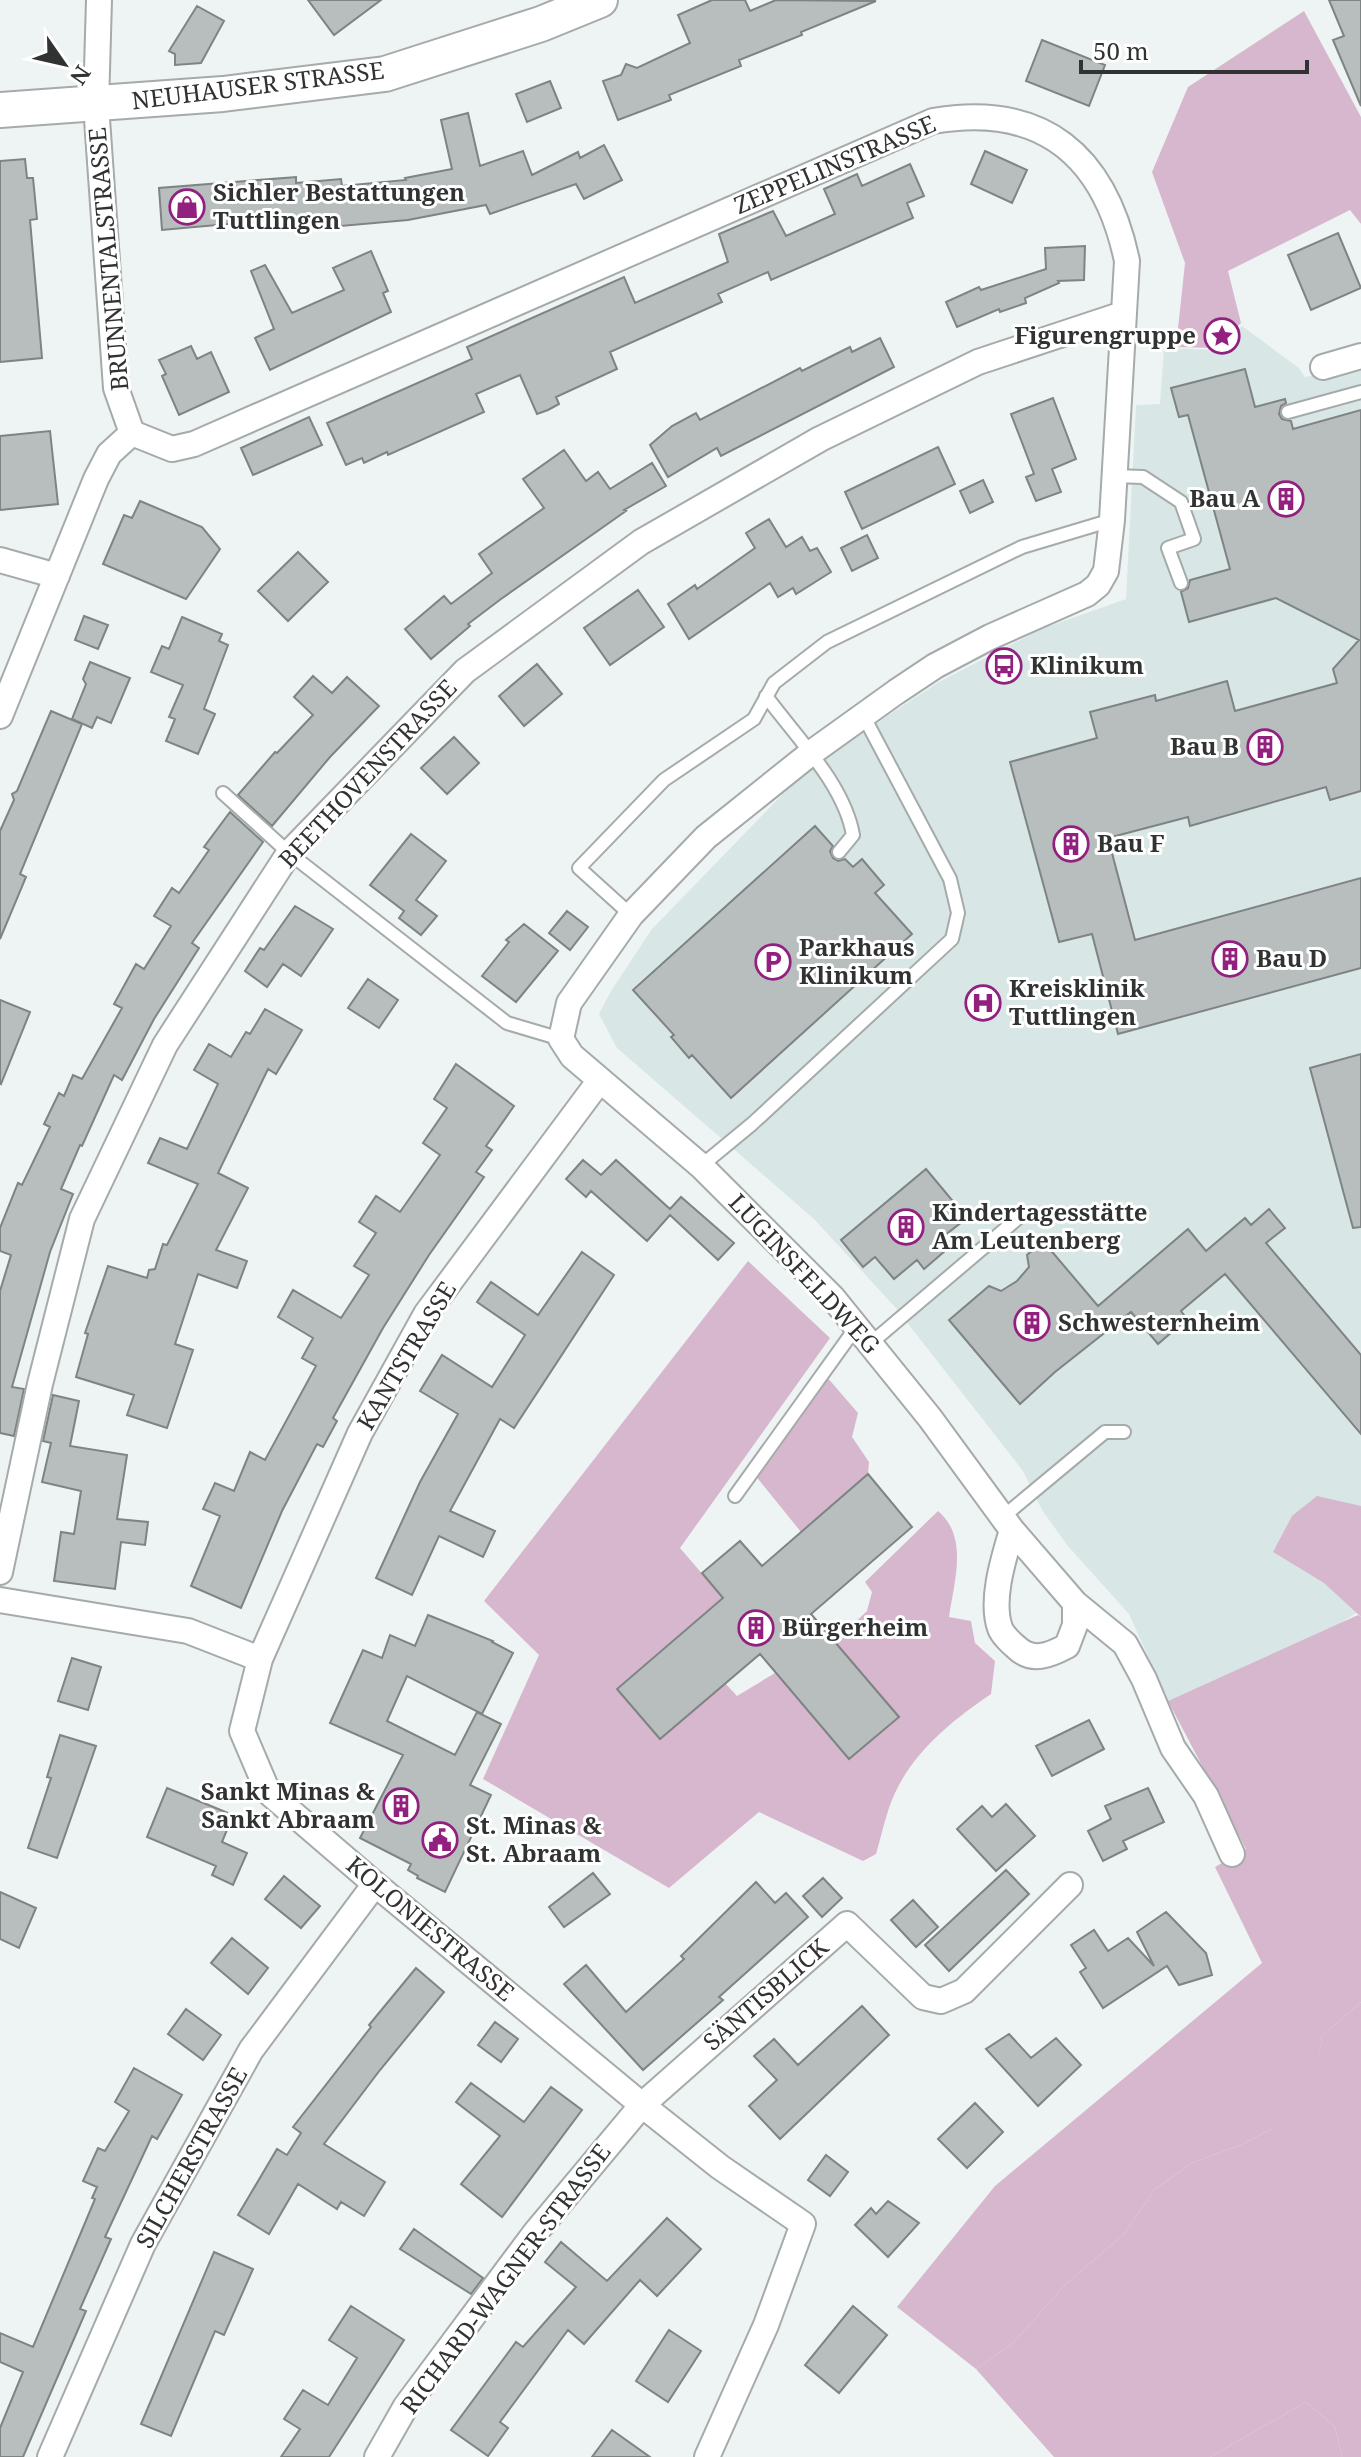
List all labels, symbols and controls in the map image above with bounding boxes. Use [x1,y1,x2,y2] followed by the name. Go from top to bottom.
[24,24,104,104] north arrow
[1081,24,1307,74] scale bar
[1093,34,1149,67] text: 50 m
[130,53,386,116] street label: NEUHAUSER STRASSE
[64,60,99,91] text: N
[728,106,940,221] street label: ZEPPELINSTRASSE
[80,126,135,392] street label: BRUNNENTALSTRASSE
[213,175,465,236] place label: Sichler Bestattungen Tuttlingen
[168,188,206,226] shop icon: Sichler Bestattungen Tuttlingen
[1203,317,1241,355] place icon: Figurengruppe
[1014,318,1196,351] place label: Figurengruppe
[1267,480,1305,518] building icon: Bau A
[1189,481,1261,514] place label: Bau A
[985,647,1023,685] bus stop icon: Klinikum
[1030,648,1144,681] place label: Klinikum
[271,671,463,875] street label: BEETHOVENSTRASSE
[1246,728,1284,766] building icon: Bau B
[1170,729,1239,762] place label: Bau B
[1052,825,1090,863] building icon: Bau F
[1097,826,1165,859] place label: Bau F
[799,930,915,991] place label: Parkhaus Klinikum
[1211,940,1249,978] building icon: Bau D
[1256,941,1327,974] place label: Bau D
[754,943,792,981] parking icon: Parkhaus Klinikum
[1009,971,1146,1032] place label: Kreisklinik Tuttlingen
[964,984,1002,1022] hospital icon: Kreisklinik Tuttlingen
[722,1186,888,1360] street label: LUGINSFELDWEG
[932,1195,1148,1256] place label: Kindertagesstätte Am Leutenberg
[887,1208,925,1246] building icon: Kindertagesstätte Am Leutenberg
[348,1275,463,1436] street label: KANTSTRASSE
[1013,1304,1051,1342] building icon: Schwesternheim
[1058,1305,1261,1338] place label: Schwesternheim
[737,1609,775,1647] building icon: Bürgerheim
[782,1610,929,1643] place label: Bürgerheim
[201,1774,375,1835] place label: Sankt Minas & Sankt Abraam
[382,1787,420,1825] building icon: Sankt Minas & Sankt Abraam
[466,1808,602,1869] place label: St. Minas & St. Abraam
[421,1821,459,1859] public building icon: St. Minas & St. Abraam
[340,1848,522,2008] street label: KOLONIESTRASSE
[696,1930,835,2057] street label: SÄNTISBLICK
[127,2061,254,2254] street label: SILCHERSTRASSE
[392,2136,617,2420] street label: RICHARD-WAGNER-STRASSE

